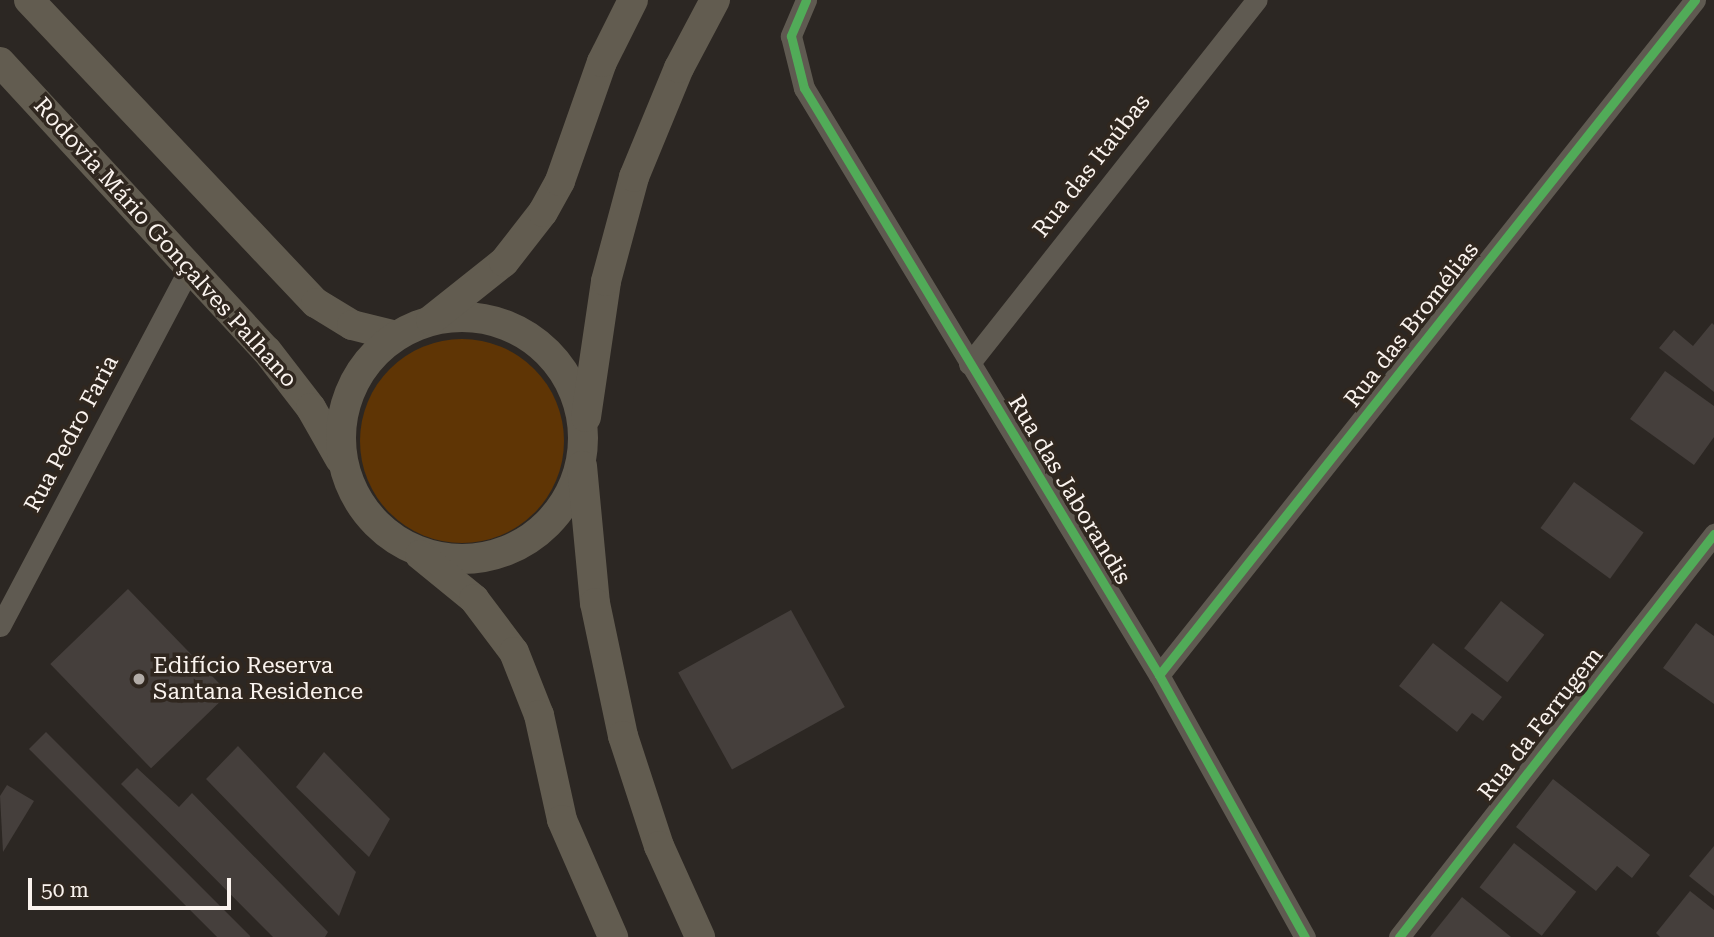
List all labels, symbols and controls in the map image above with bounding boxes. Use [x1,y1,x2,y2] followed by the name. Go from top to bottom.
[1028,89,1156,243] street label: Rua das Itaúbas
[28,93,302,393] street label: Rodovia Mário Gonçalves Palhano
[1339,237,1485,413] street label: Rua das Bromélias
[19,351,125,517] street label: Rua Pedro Faria
[1002,390,1136,590] street label: Rua das Jaborandis
[1473,642,1609,806] street label: Rua da Ferrugem
[153,652,363,706] place label: Edifício Reserva Santana Residence
[131,671,147,687] marker: Edifício Reserva Santana Residence
[32,864,234,908] scale bar
[41,878,89,902] text: 50 m

